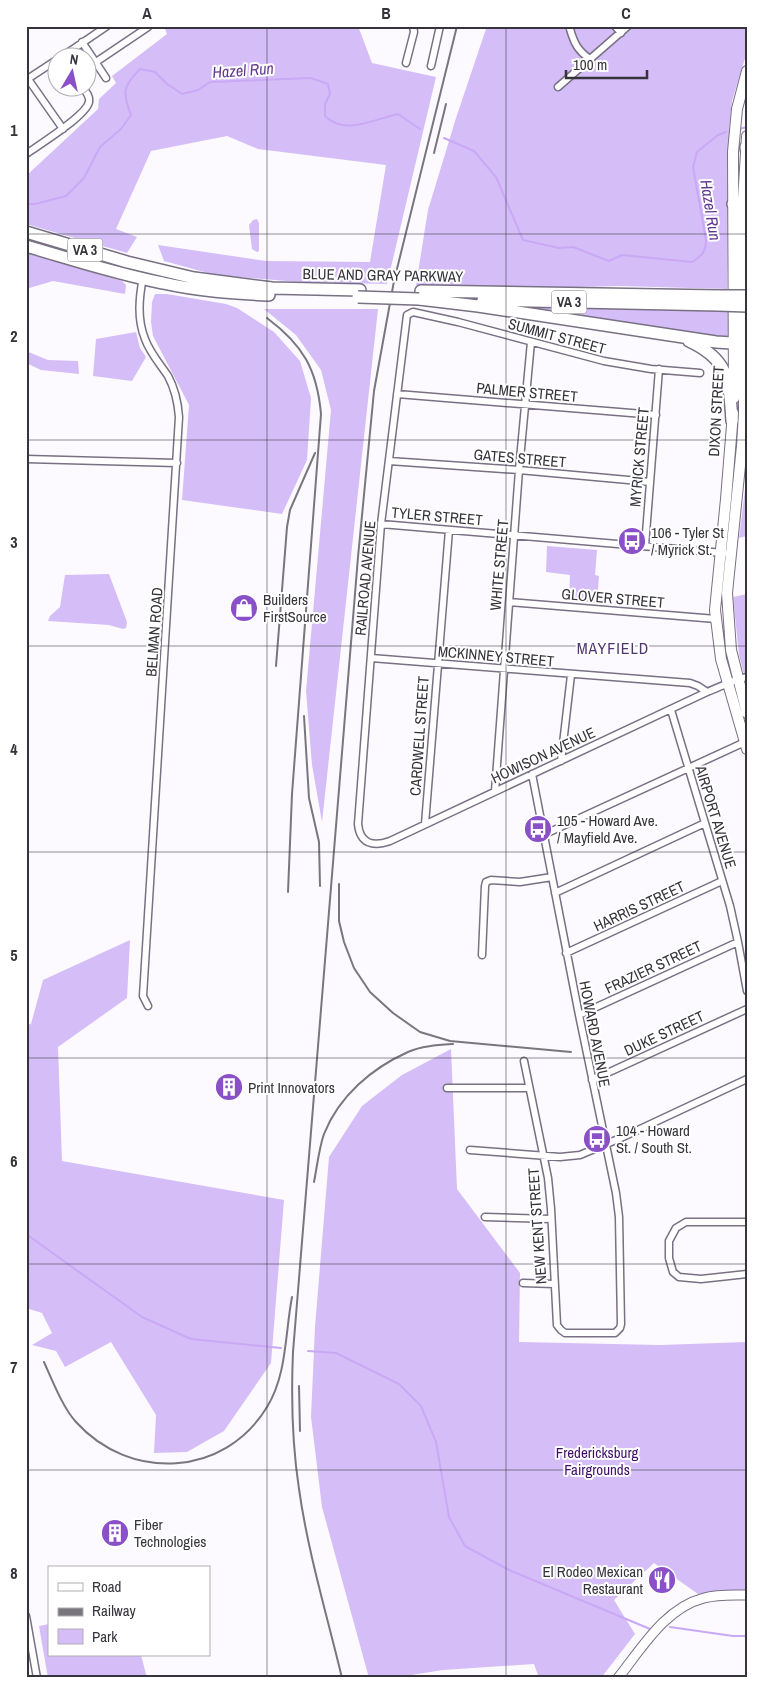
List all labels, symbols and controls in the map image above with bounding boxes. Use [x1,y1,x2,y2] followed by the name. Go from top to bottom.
[142,2,152,24] text: A
[381,2,391,24] text: B
[621,2,631,24] text: C
[48,48,98,98] north arrow
[566,48,647,80] scale bar
[69,50,80,69] text: N
[573,54,607,75] text: 100 m
[212,57,274,83] water label: Hazel Run
[10,119,18,141] text: 1
[695,178,727,242] water label: Hazel Run
[68,238,102,262] road number: VA 3
[302,263,464,287] street label: BLUE AND GRAY PARKWAY
[552,290,586,314] road number: VA 3
[506,313,609,359] street label: SUMMIT STREET
[10,325,18,347] text: 2
[703,365,729,457] street label: DIXON STREET
[475,377,579,407] street label: PALMER STREET
[624,406,654,508] street label: MYRICK STREET
[473,443,568,473] street label: GATES STREET
[390,502,484,530] street label: TYLER STREET
[485,518,513,612] street label: WHITE STREET
[350,520,380,636] street label: RAILROAD AVENUE
[651,522,725,560] place label: 106 - Tyler St / Myrick St.
[617,526,647,556] bus stop icon: 106 - Tyler St / Myrick St.
[10,531,18,553] text: 3
[561,583,666,613] street label: GLOVER STREET
[140,586,168,677] street label: BELMAN ROAD
[263,589,327,627] place label: Builders FirstSource
[229,593,259,623] shop icon: Builders FirstSource
[577,637,649,659] district label: MAYFIELD
[437,640,556,672] street label: MCKINNEY STREET
[404,675,434,797] street label: CARDWELL STREET
[488,722,598,788] street label: HOWISON AVENUE
[10,738,18,760] text: 4
[690,762,742,871] street label: AIRPORT AVENUE
[557,810,658,848] place label: 105 - Howard Ave. / Mayfield Ave.
[523,814,553,844] bus stop icon: 105 - Howard Ave. / Mayfield Ave.
[590,875,688,936] street label: HARRIS STREET
[601,935,705,999] street label: FRAZIER STREET
[10,944,18,966] text: 5
[574,979,616,1089] street label: HOWARD AVENUE
[621,1005,708,1061] street label: DUKE STREET
[214,1072,244,1102] building icon: Print Innovators
[248,1077,335,1098] place label: Print Innovators
[616,1120,692,1158] place label: 104 - Howard St. / South St.
[582,1124,612,1154] bus stop icon: 104 - Howard St. / South St.
[10,1150,18,1172] text: 6
[522,1167,552,1285] street label: NEW KENT STREET
[10,1356,18,1378] text: 7
[556,1442,639,1480] park label: Fredericksburg Fairgrounds
[134,1514,206,1552] place label: Fiber Technologies
[100,1518,130,1548] building icon: Fiber Technologies
[542,1561,644,1599] place label: El Rodeo Mexican Restaurant
[10,1562,18,1584] text: 8
[647,1565,677,1595] restaurant icon: El Rodeo Mexican Restaurant
[48,1566,210,1656] legend
[92,1576,121,1597] text: Road
[92,1600,137,1621] text: Railway
[92,1626,118,1647] text: Park

